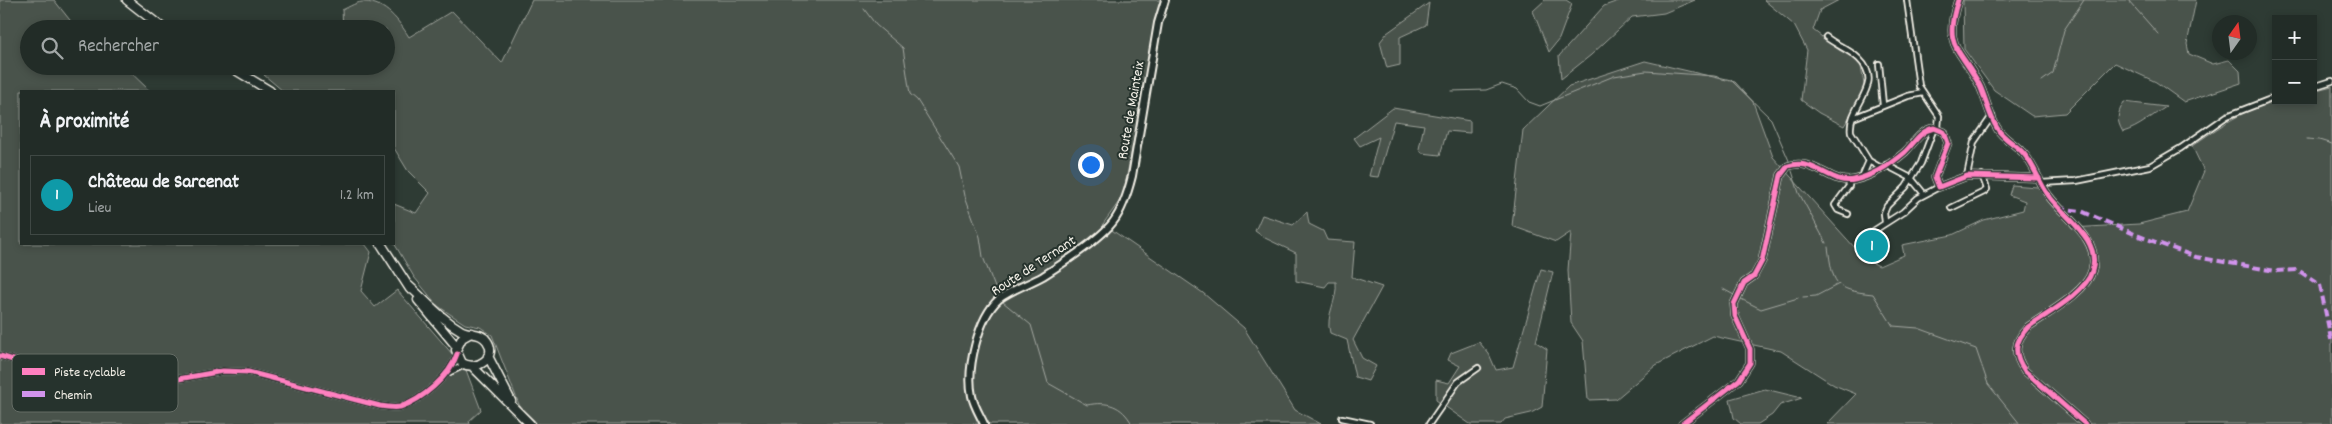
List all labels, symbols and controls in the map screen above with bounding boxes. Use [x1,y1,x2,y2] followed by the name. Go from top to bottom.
[2212,15,2257,60] north arrow
[2272,15,2317,105] map controls
[2272,15,2317,60] button: +
[20,20,395,75] search box
[38,34,66,62] icon: search
[78,34,159,61] text: Rechercher
[1113,59,1151,161] street label: Route de Mainteix
[2272,60,2317,105] button: −
[40,108,129,138] text: À proximité
[1078,152,1104,178] your location
[88,170,239,197] text: Château de Sarcenat
[55,184,59,207] text: 1
[340,184,374,207] text: 1.2 km
[88,197,111,220] text: Lieu
[1856,227,1888,265] pin: 1
[987,231,1081,303] street label: Route de Ternant
[12,354,178,412] legend
[54,363,126,383] text: Piste cyclable
[54,386,92,406] text: Chemin

